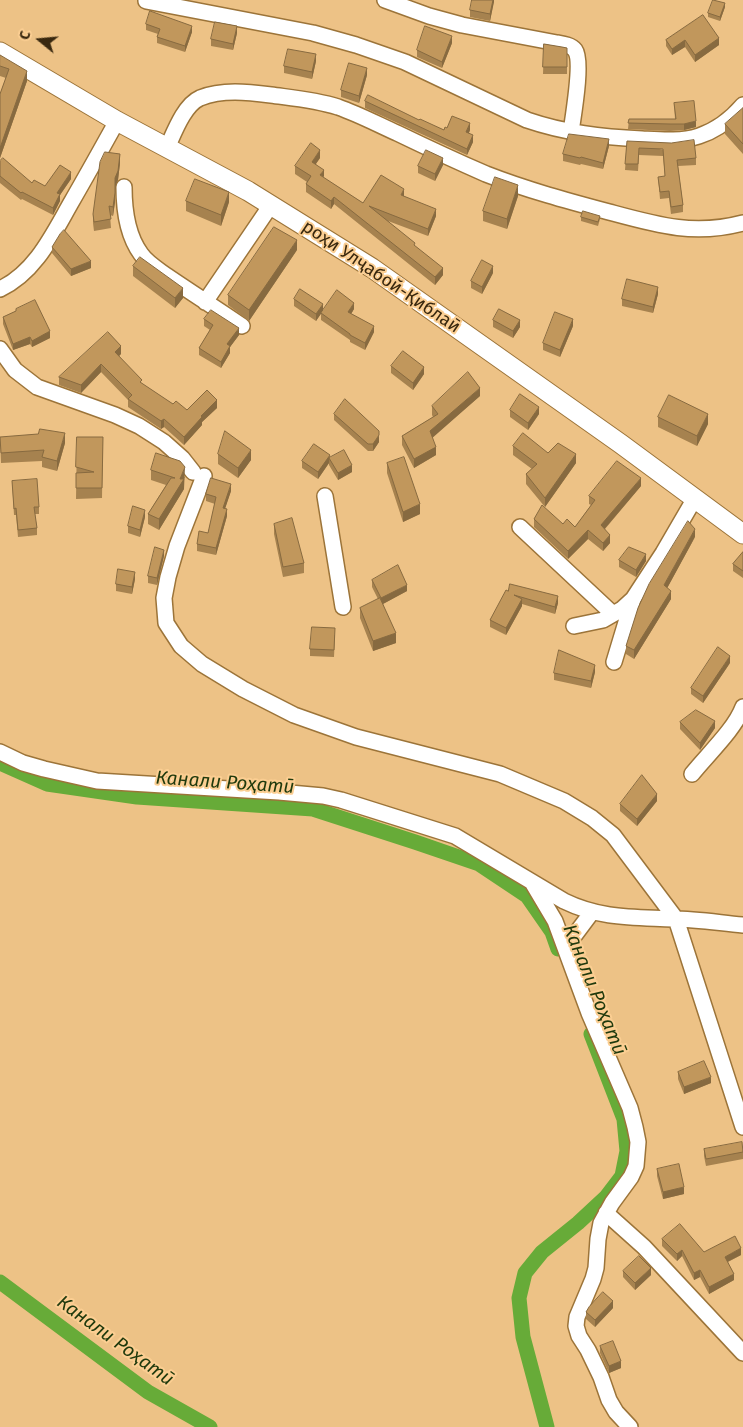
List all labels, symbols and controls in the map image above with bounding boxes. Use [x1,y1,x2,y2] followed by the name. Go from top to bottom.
[15,15,65,65] north arrow
[16,29,34,42] text: С
[298,216,464,338] street label: роҳи Улҷабой-Қиблаӣ
[155,767,295,799] water label: Канали Роҳатӣ
[557,921,631,1059] water label: Канали Роҳатӣ
[52,1291,178,1391] water label: Канали Роҳатӣ

